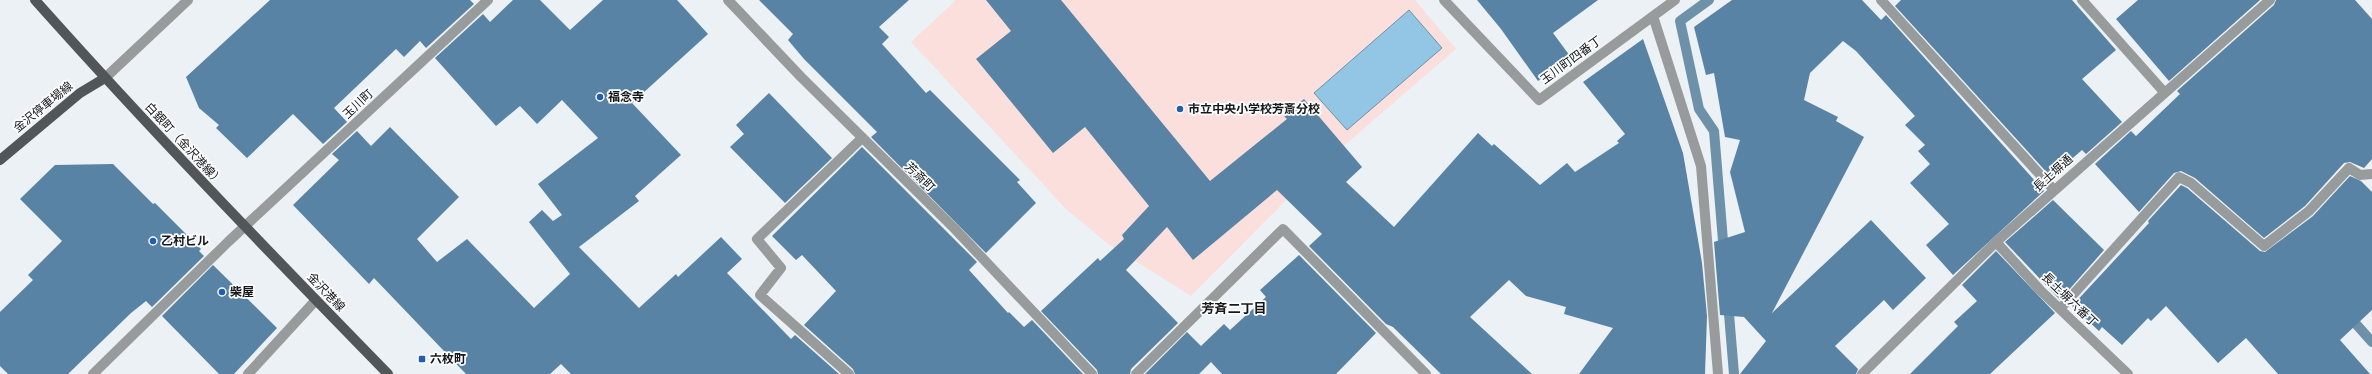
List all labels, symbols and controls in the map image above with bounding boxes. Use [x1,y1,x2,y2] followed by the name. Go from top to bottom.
[1536,31,1604,87] street label: 玉川町四番丁
[9,77,75,135] street label: 金沢停車場線
[338,84,376,121] street label: 玉川町
[608,87,644,104] place label: 福念寺
[595,92,605,102] marker: 福念寺
[142,98,228,188] street label: 白銀町（金沢港線）
[1188,99,1320,116] place label: 市立中央小学校芳斎分校
[1175,104,1185,114] marker: 市立中央小学校芳斎分校
[2028,150,2076,194] street label: 長土塀通
[902,157,940,195] street label: 芳斎町
[161,231,209,248] place label: 乙村ビル
[148,236,158,246] marker: 乙村ビル
[304,268,350,314] street label: 金沢港線
[2039,268,2103,330] street label: 長土塀六番丁
[230,282,254,299] place label: 柴屋
[217,287,227,297] marker: 柴屋
[1201,298,1267,317] district label: 芳斉二丁目
[430,349,466,366] place label: 六枚町
[417,354,427,364] marker: 六枚町

